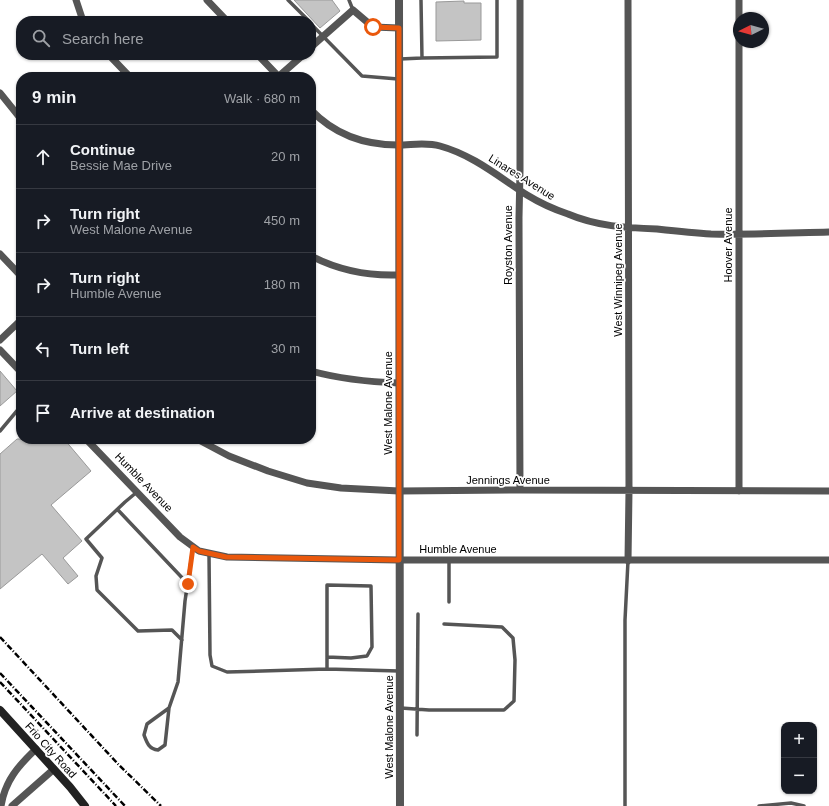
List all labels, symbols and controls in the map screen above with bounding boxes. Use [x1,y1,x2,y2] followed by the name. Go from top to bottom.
[733,12,769,48] north arrow
[16,16,316,60] search box
[364,18,382,36] route start
[30,27,52,49] icon: search
[62,30,144,47] text: Search here
[32,88,76,107] text: 9 min
[224,91,300,106] text: Walk · 680 m
[70,141,135,158] text: Continue
[32,146,54,168] icon: ahead
[271,149,300,164] text: 20 m
[487,152,557,202] street label: Linares Avenue
[70,158,172,173] text: Bessie Mae Drive
[70,205,140,222] text: Turn right
[502,205,514,285] street label: Royston Avenue
[722,207,734,283] street label: Hoover Avenue
[32,210,54,232] icon: right
[264,213,300,228] text: 450 m
[70,222,192,237] text: West Malone Avenue
[612,223,624,337] street label: West Winnipeg Avenue
[70,269,140,286] text: Turn right
[32,274,54,296] icon: right
[264,277,300,292] text: 180 m
[70,286,162,301] text: Humble Avenue
[32,338,54,360] icon: left
[70,340,129,357] text: Turn left
[271,341,300,356] text: 30 m
[382,351,394,455] street label: West Malone Avenue
[32,402,54,424] icon: arrive
[70,404,215,421] text: Arrive at destination
[113,450,175,514] street label: Humble Avenue
[466,474,550,486] street label: Jennings Avenue
[419,543,497,555] street label: Humble Avenue
[179,575,197,593] route end
[383,675,395,779] street label: West Malone Avenue
[23,720,79,780] street label: Frio City Road
[781,722,817,794] map controls
[781,722,817,758] button: +
[781,758,817,794] button: −

